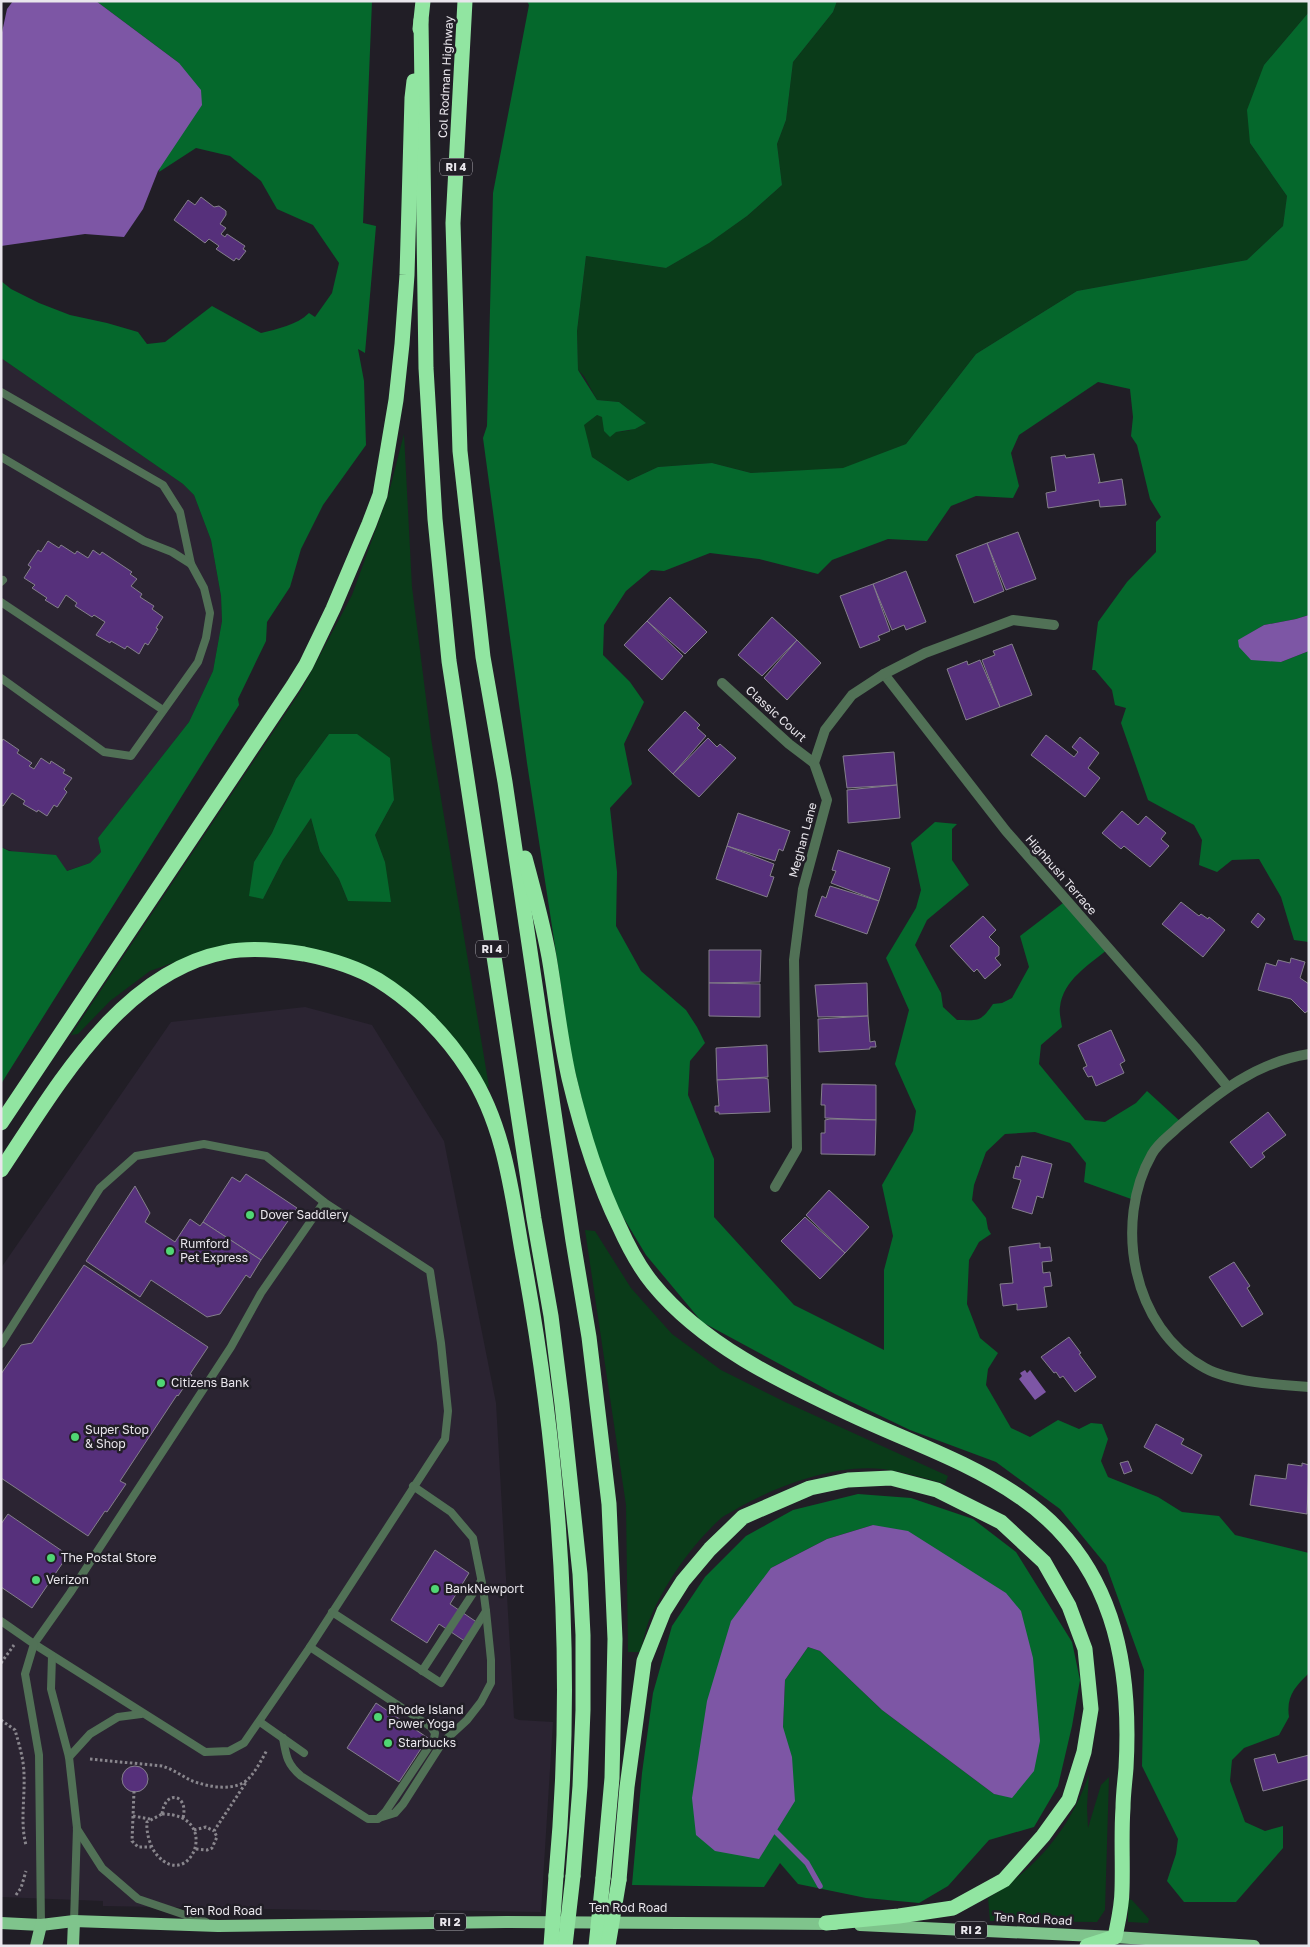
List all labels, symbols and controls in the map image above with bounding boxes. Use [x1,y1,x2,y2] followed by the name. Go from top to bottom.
[435,15,456,138] street label: Col Rodman Highway
[440,158,472,176] road number: RI 4
[743,682,810,745] street label: Classic Court
[785,801,820,879] street label: Meghan Lane
[1022,832,1100,918] street label: Highbush Terrace
[476,941,508,958] road number: RI 4
[260,1207,348,1222] place label: Dover Saddlery
[244,1209,256,1221] marker: Dover Saddlery
[180,1236,248,1265] place label: Rumford Pet Express
[164,1245,176,1257] marker: Rumford Pet Express
[171,1375,249,1390] place label: Citizens Bank
[155,1377,167,1389] marker: Citizens Bank
[85,1422,149,1451] place label: Super Stop & Shop
[69,1431,81,1443] marker: Super Stop & Shop
[61,1550,157,1565] place label: The Postal Store
[45,1552,57,1564] marker: The Postal Store
[46,1572,89,1587] place label: Verizon
[30,1574,42,1586] marker: Verizon
[445,1581,524,1596] place label: BankNewport
[429,1583,441,1595] marker: BankNewport
[388,1702,464,1731] place label: Rhode Island Power Yoga
[372,1711,384,1723] marker: Rhode Island Power Yoga
[398,1735,456,1750] place label: Starbucks
[382,1737,394,1749] marker: Starbucks
[589,1900,667,1915] street label: Ten Rod Road
[184,1903,262,1918] street label: Ten Rod Road
[993,1909,1073,1928] street label: Ten Rod Road
[434,1914,466,1930] road number: RI 2
[955,1922,987,1938] road number: RI 2

